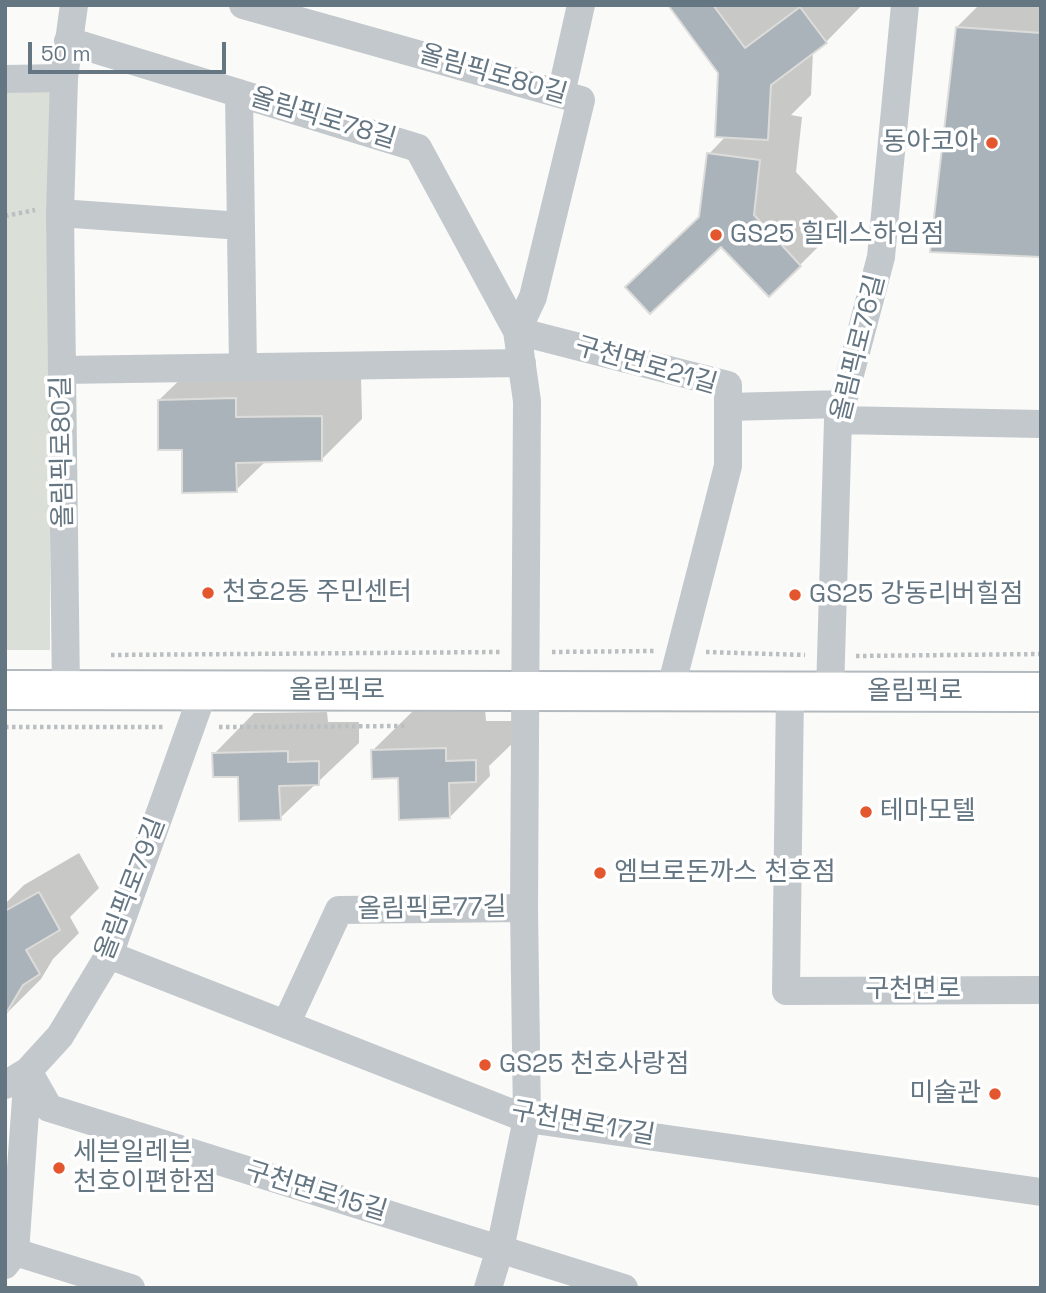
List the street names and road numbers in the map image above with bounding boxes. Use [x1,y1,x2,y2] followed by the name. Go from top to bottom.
[415,39,571,111] street label: 올림픽로80길
[247,82,399,156] street label: 올림픽로78길
[826,271,892,425] street label: 올림픽로76길
[571,331,721,401] street label: 구천면로21길
[46,376,80,528] street label: 올림픽로80길
[289,675,385,707] street label: 올림픽로
[867,676,963,708] street label: 올림픽로
[90,813,172,965] street label: 올림픽로79길
[357,892,507,926] street label: 올림픽로77길
[865,974,961,1006] street label: 구천면로
[509,1096,657,1152] street label: 구천면로17길
[242,1156,390,1228] street label: 구천면로15길

